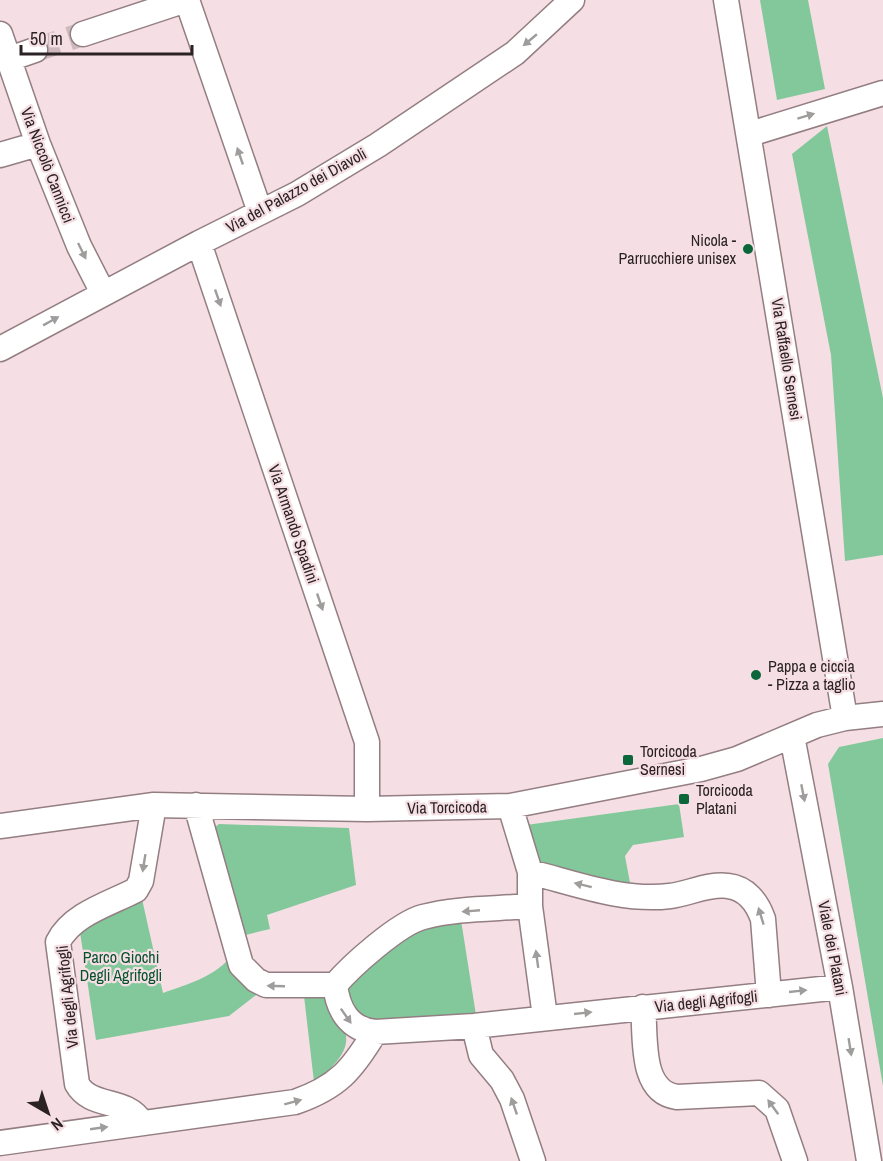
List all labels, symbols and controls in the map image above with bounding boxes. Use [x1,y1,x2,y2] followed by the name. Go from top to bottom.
[21,18,192,56] scale bar
[30,26,63,51] text: 50 m
[523,33,538,46] one-way arrow
[16,104,80,226] street label: Via Niccolò Cannicci
[797,111,815,120] one-way arrow
[222,142,370,238] street label: Via del Palazzo dei Diavoli
[235,147,245,165] one-way arrow
[619,229,737,269] place label: Nicola - Parrucchiere unisex
[76,242,86,260] one-way arrow
[741,242,755,256] marker: Nicola - Parrucchiere unisex
[213,289,223,307] one-way arrow
[766,296,808,422] street label: Via Raffaello Sernesi
[43,316,60,326] one-way arrow
[263,462,325,586] street label: Via Armando Spadini
[315,593,325,611] one-way arrow
[768,655,856,695] place label: Pappa e ciccia - Pizza a taglio
[749,668,763,682] marker: Pappa e ciccia - Pizza a taglio
[640,740,698,780] place label: Torcicoda Sernesi
[621,753,635,767] marker: Torcicoda Sernesi
[696,779,754,819] place label: Torcicoda Platani
[799,784,808,803] one-way arrow
[677,792,691,806] marker: Torcicoda Platani
[407,795,488,819] street label: Via Torcicoda
[139,853,148,872] one-way arrow
[574,880,592,890] one-way arrow
[813,899,853,997] street label: Viale dei Platani
[462,907,481,916] one-way arrow
[756,907,765,925] one-way arrow
[51,944,83,1050] street label: Via degli Agrifogli
[80,946,162,986] park label: Parco Giochi Degli Agrifogli
[532,949,542,968] one-way arrow
[267,981,286,990] one-way arrow
[653,985,759,1017] street label: Via degli Agrifogli
[788,987,807,996] one-way arrow
[340,1007,352,1023] one-way arrow
[573,1008,592,1018] one-way arrow
[846,1037,855,1056] one-way arrow
[18,1083,78,1143] north arrow
[508,1096,518,1114] one-way arrow
[284,1097,302,1106] one-way arrow
[767,1099,780,1115] one-way arrow
[47,1113,68,1136] text: N
[90,1124,109,1133] one-way arrow

